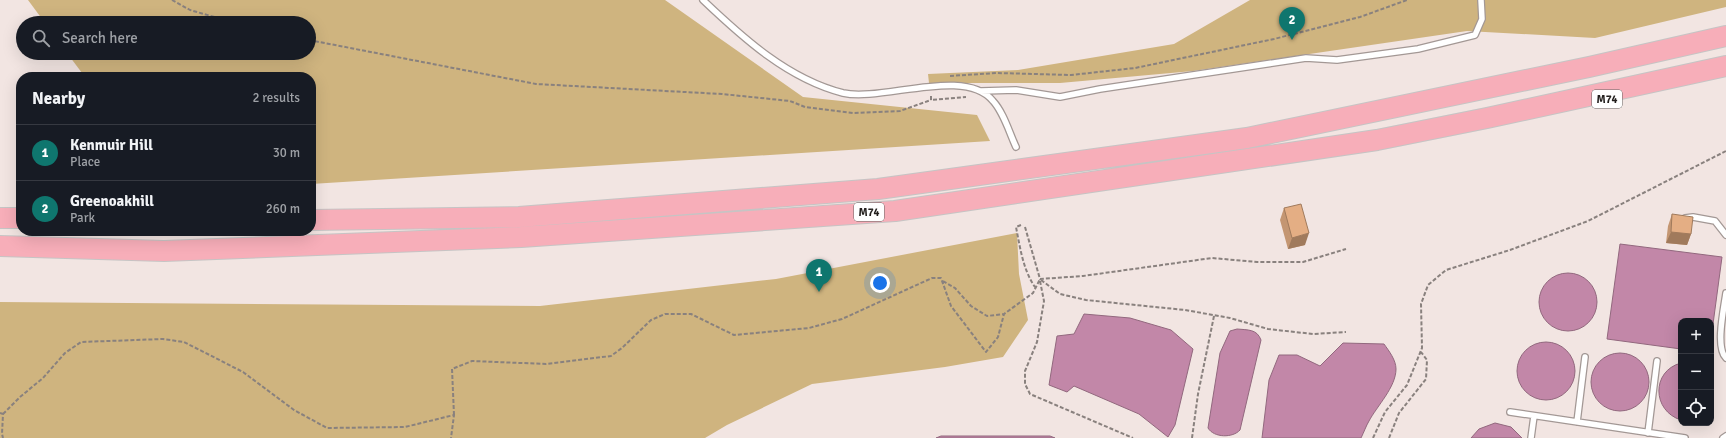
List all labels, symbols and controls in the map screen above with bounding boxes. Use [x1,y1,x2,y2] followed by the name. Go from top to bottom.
[1279,7,1305,40] pin: 2
[16,16,316,60] search box
[30,27,52,49] icon: search
[62,29,138,47] text: Search here
[32,88,85,109] text: Nearby
[252,90,300,106] text: 2 results
[1592,90,1622,108] road number: M74
[70,136,153,154] text: Kenmuir Hill
[41,145,49,161] text: 1
[273,145,300,161] text: 30 m
[70,154,100,170] text: Place
[70,192,154,210] text: Greenoakhill
[41,201,49,217] text: 2
[266,201,300,217] text: 260 m
[854,203,884,221] road number: M74
[70,210,95,226] text: Park
[806,259,832,292] pin: 1
[870,273,890,293] your location
[1678,318,1714,426] map controls
[1678,318,1714,354] button: +
[1678,354,1714,390] button: −
[1678,390,1714,426] button: locate

